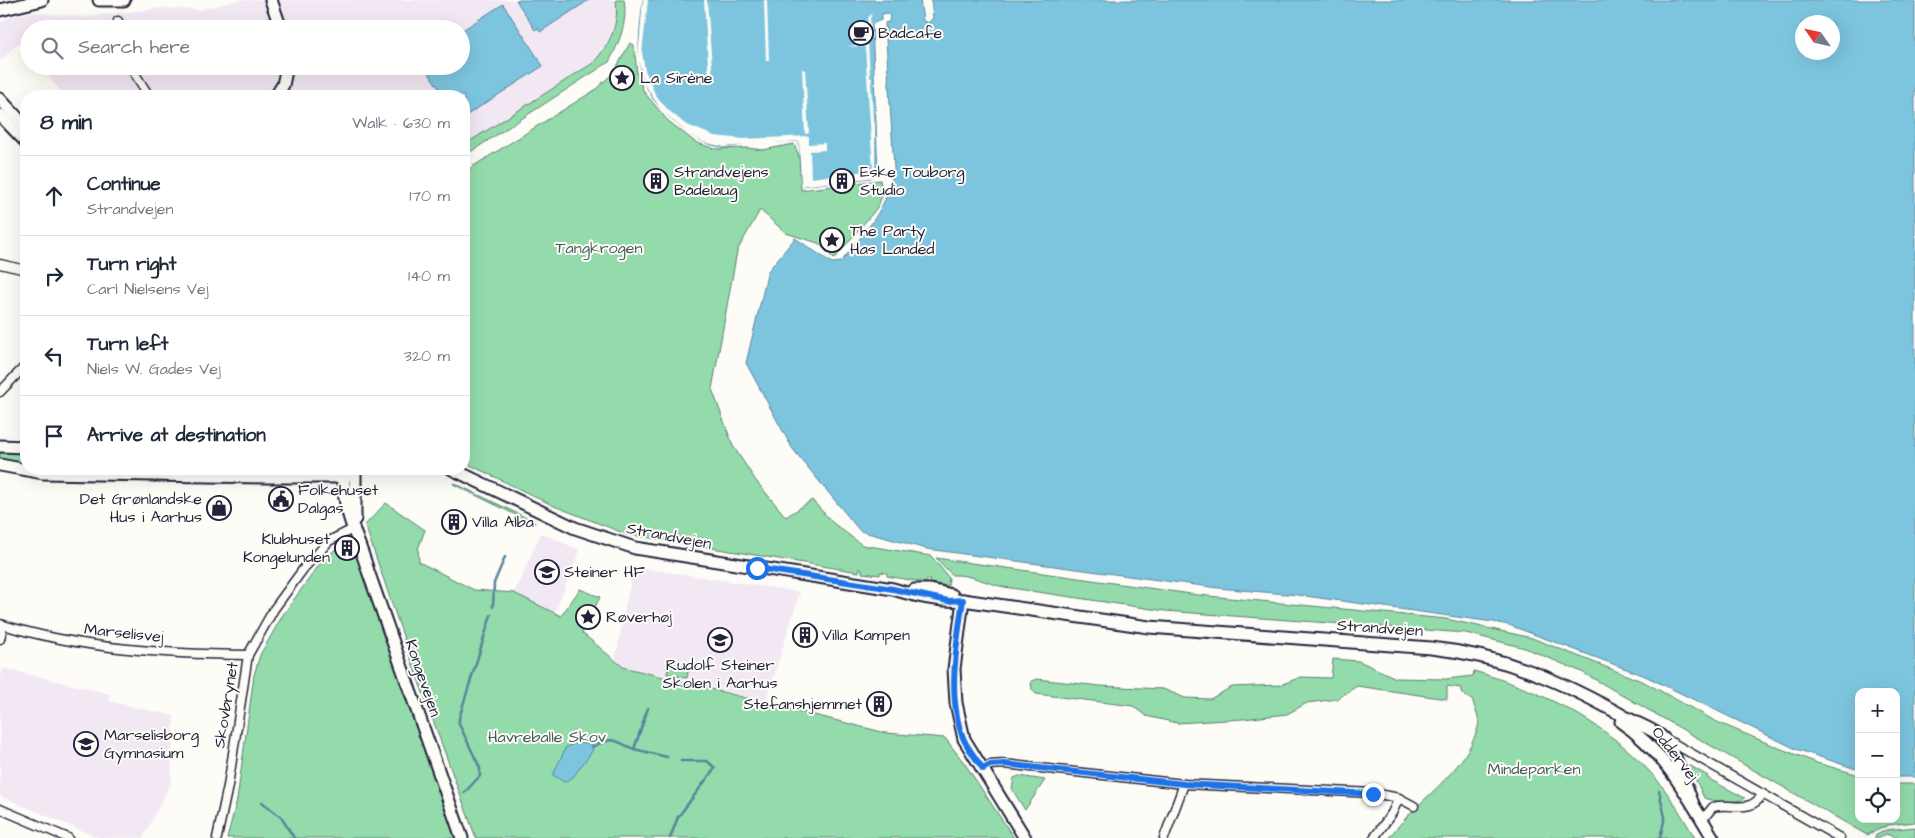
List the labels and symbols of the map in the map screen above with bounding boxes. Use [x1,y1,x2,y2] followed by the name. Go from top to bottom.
[1795,15,1840,60] north arrow
[848,20,874,46] cafe icon: Bådcafe
[878,22,942,44] place label: Bådcafe
[609,65,635,91] place icon: La Sirène
[640,67,713,89] place label: La Sirène
[674,161,768,202] place label: Strandvejens Bådelaug
[860,161,965,201] place label: Eske Touborg Studio
[643,168,669,194] building icon: Strandvejens Bådelaug
[829,168,855,194] building icon: Eske Touborg Studio
[850,220,935,260] place label: The Party Has Landed
[819,227,845,253] place icon: The Party Has Landed
[556,237,642,260] park label: Tangkrogen
[298,479,379,520] place label: Folkehuset Dalgas
[268,486,294,512] public building icon: Folkehuset Dalgas
[80,488,202,528] place label: Det Grønlandske Hus i Aarhus
[206,495,232,521] shop icon: Det Grønlandske Hus i Aarhus
[441,509,467,535] building icon: Villa Alba
[472,511,534,533] place label: Villa Alba
[625,517,713,555] street label: Strandvejen
[243,528,331,569] place label: Klubhuset Kongelunden
[334,535,360,561] building icon: Klubhuset Kongelunden
[746,557,769,580] route start
[534,559,560,585] school or university icon: Steiner HF
[564,561,644,583] place label: Steiner HF
[575,604,601,630] place icon: Røverhøj
[606,606,672,628] place label: Røverhøj
[1336,614,1424,642] street label: Strandvejen
[83,618,165,648] street label: Marselisvej
[792,622,818,648] building icon: Villa Kampen
[822,624,910,646] place label: Villa Kampen
[707,627,733,653] school or university icon: Rudolf Steiner Skolen i Aarhus
[399,637,446,720] street label: Kongevejen
[663,654,777,694] place label: Rudolf Steiner Skolen i Aarhus
[208,660,245,750] street label: Skovbrynet
[866,691,892,717] building icon: Stefanshjemmet
[743,693,863,715] place label: Stefanshjemmet
[1647,722,1704,786] street label: Oddervej
[104,724,199,765] place label: Marselisborg Gymnasium
[488,726,607,748] park label: Havreballe Skov
[73,731,99,757] school or university icon: Marselisborg Gymnasium
[1488,758,1580,780] park label: Mindeparken
[1362,783,1385,806] route end

